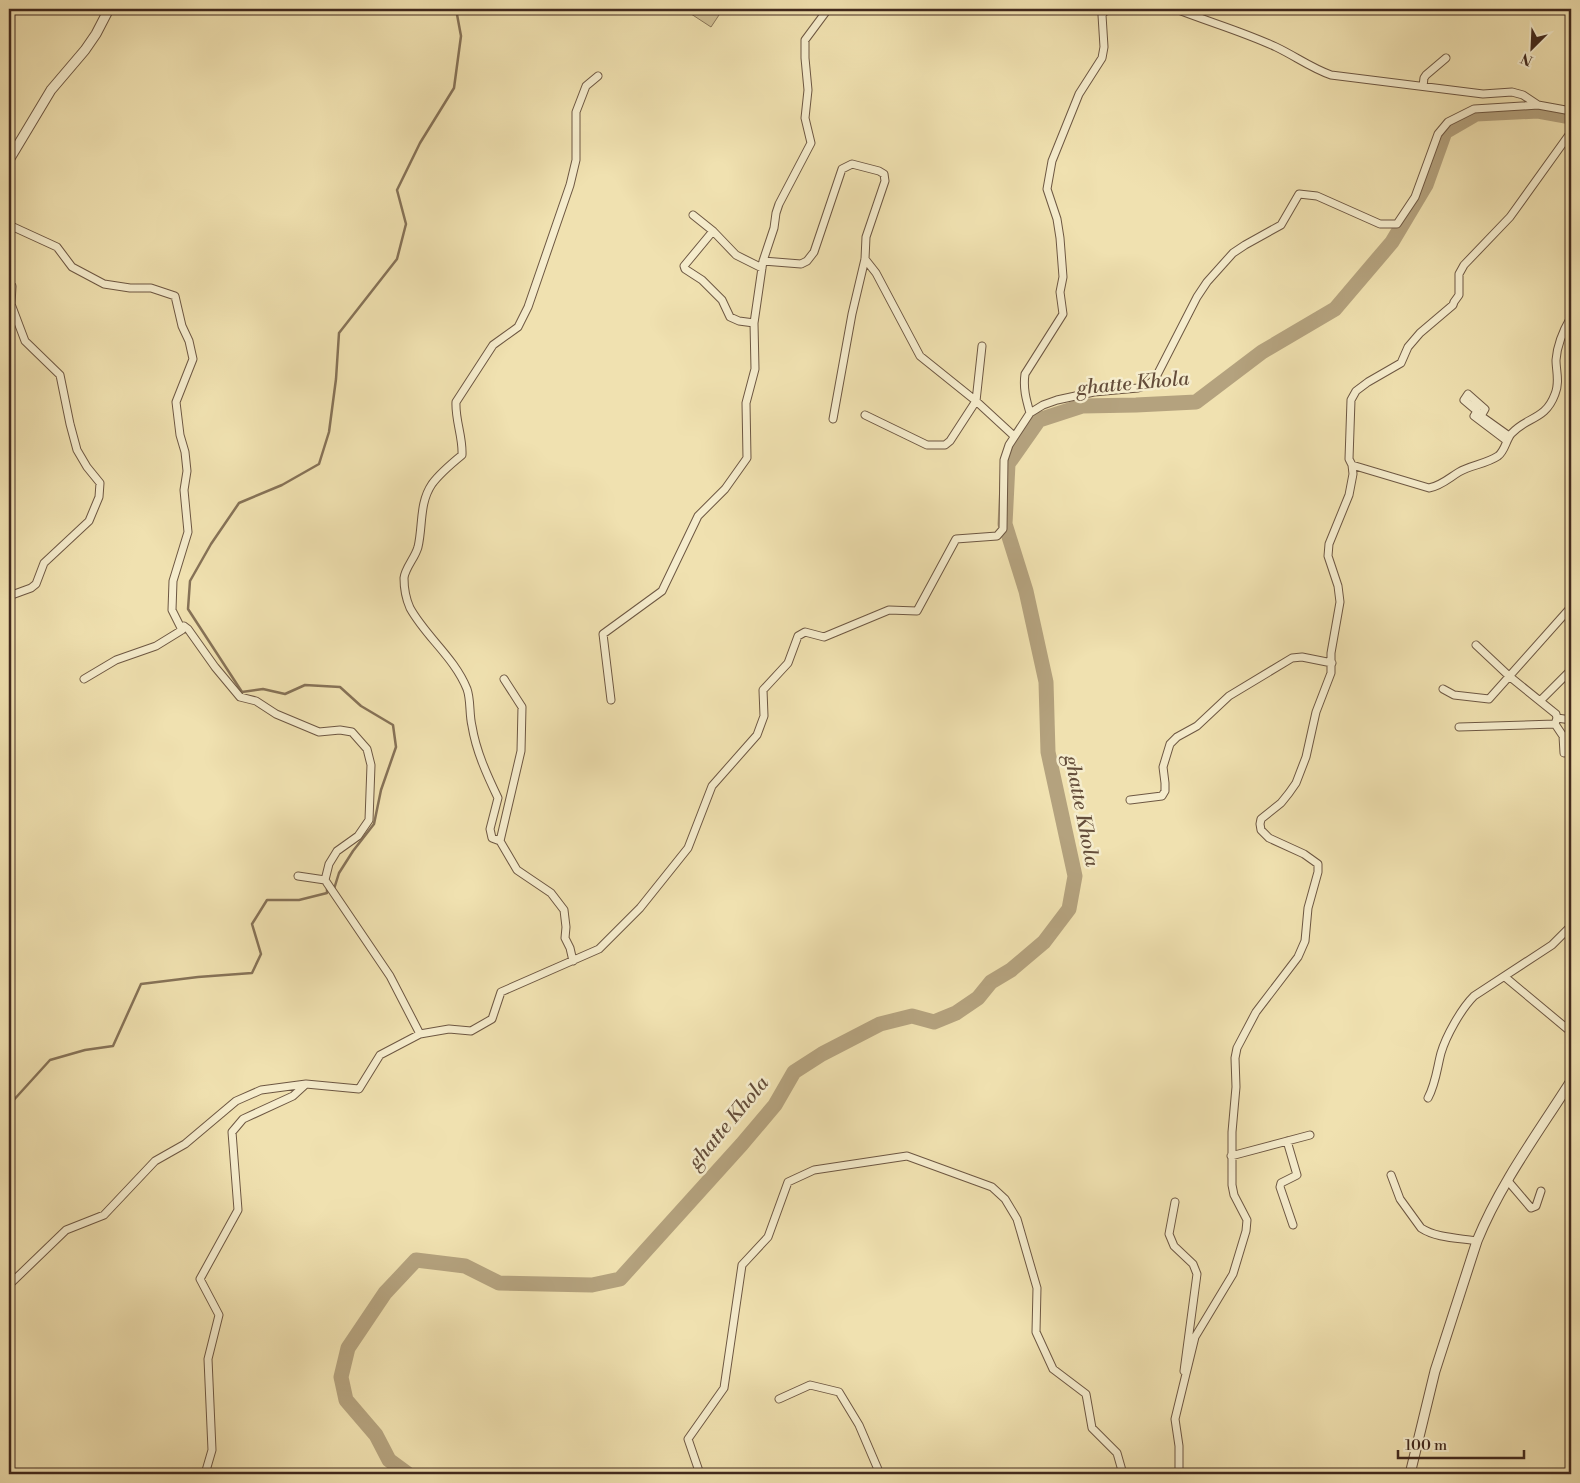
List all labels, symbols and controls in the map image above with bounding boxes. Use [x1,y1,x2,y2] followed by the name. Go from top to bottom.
[1508,22,1558,72] north arrow
[1518,48,1536,69] text: N
[1074,367,1191,402] water label: ghatte Khola
[1058,751,1104,870] water label: ghatte Khola
[682,1071,775,1176] water label: ghatte Khola
[1398,1428,1524,1460] scale bar
[1405,1436,1447,1455] text: 100 m

